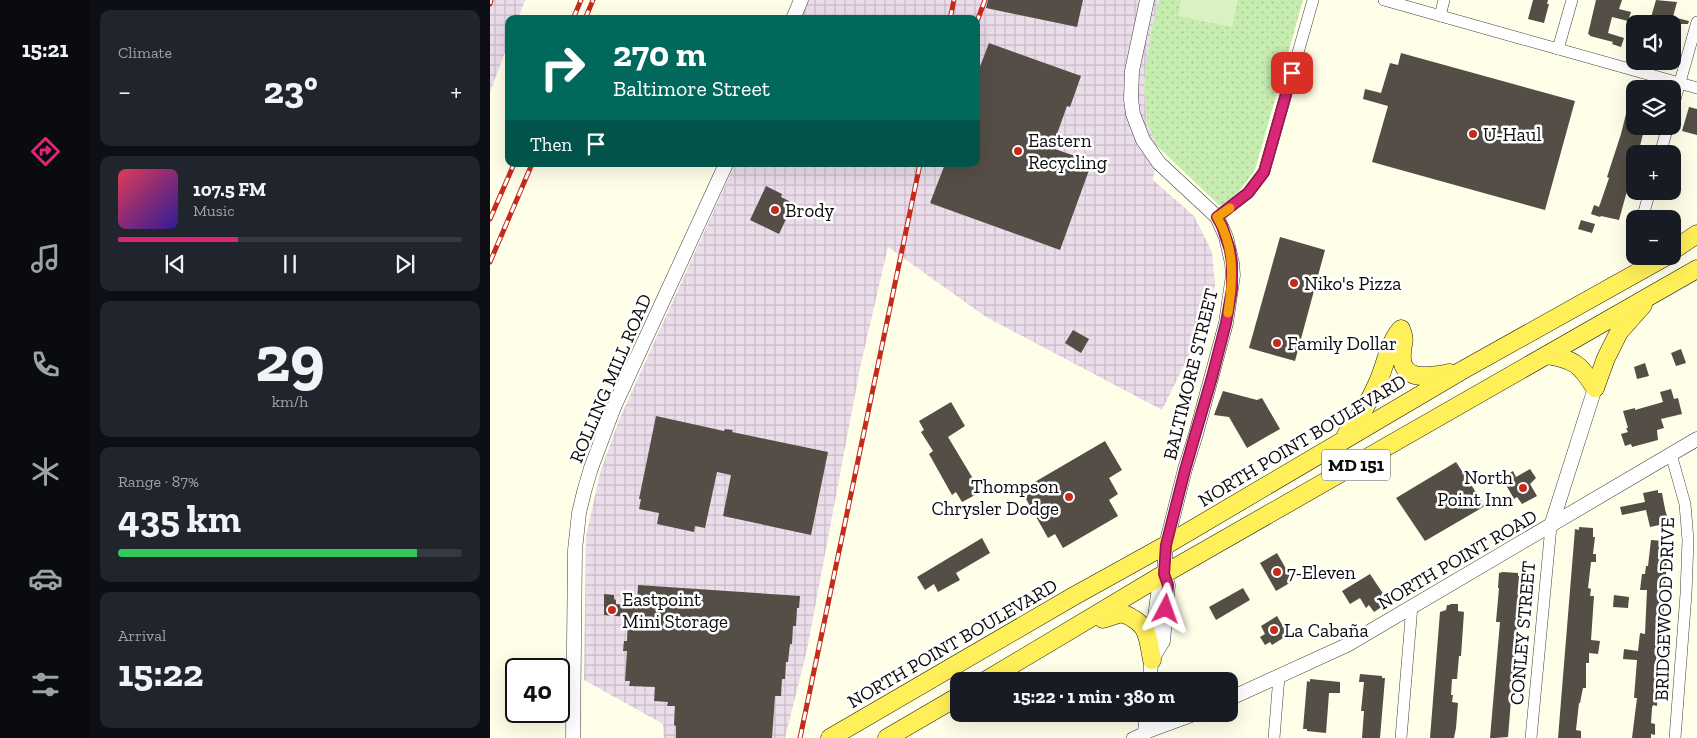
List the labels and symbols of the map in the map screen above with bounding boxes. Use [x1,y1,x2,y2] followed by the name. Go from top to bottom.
[1271,52,1313,94] pin
[1483,123,1541,146] place label: U-Haul
[1467,128,1479,140] marker: U-Haul
[1028,129,1108,174] place label: Eastern Recycling
[1012,145,1024,157] marker: Eastern Recycling
[785,199,834,222] place label: Brody
[769,204,781,216] marker: Brody
[1304,272,1401,295] place label: Niko's Pizza
[1288,277,1300,289] marker: Niko's Pizza
[1158,286,1223,462] street label: BALTIMORE STREET
[564,290,656,466] street label: ROLLING MILL ROAD
[1287,332,1397,355] place label: Family Dollar
[1271,337,1283,349] marker: Family Dollar
[1194,369,1410,512] street label: NORTH POINT BOULEVARD
[1322,450,1390,480] road number: MD 151
[1437,466,1513,511] place label: North Point Inn
[931,475,1059,520] place label: Thompson Chrysler Dodge
[1517,482,1529,494] marker: North Point Inn
[1063,491,1075,503] marker: Thompson Chrysler Dodge
[1373,504,1541,614] street label: NORTH POINT ROAD
[1650,517,1679,701] street label: BRIDGEWOOD DRIVE
[1505,560,1540,706] street label: CONLEY STREET
[1287,561,1356,584] place label: 7-Eleven
[1271,566,1283,578] marker: 7-Eleven
[843,574,1061,713] street label: NORTH POINT BOULEVARD
[1139,582,1191,634] position arrow
[622,588,728,633] place label: Eastpoint Mini Storage
[606,604,618,616] marker: Eastpoint Mini Storage
[1284,619,1369,642] place label: La Cabaña
[1268,624,1280,636] marker: La Cabaña
[505,658,570,723] speed limit sign: 40

